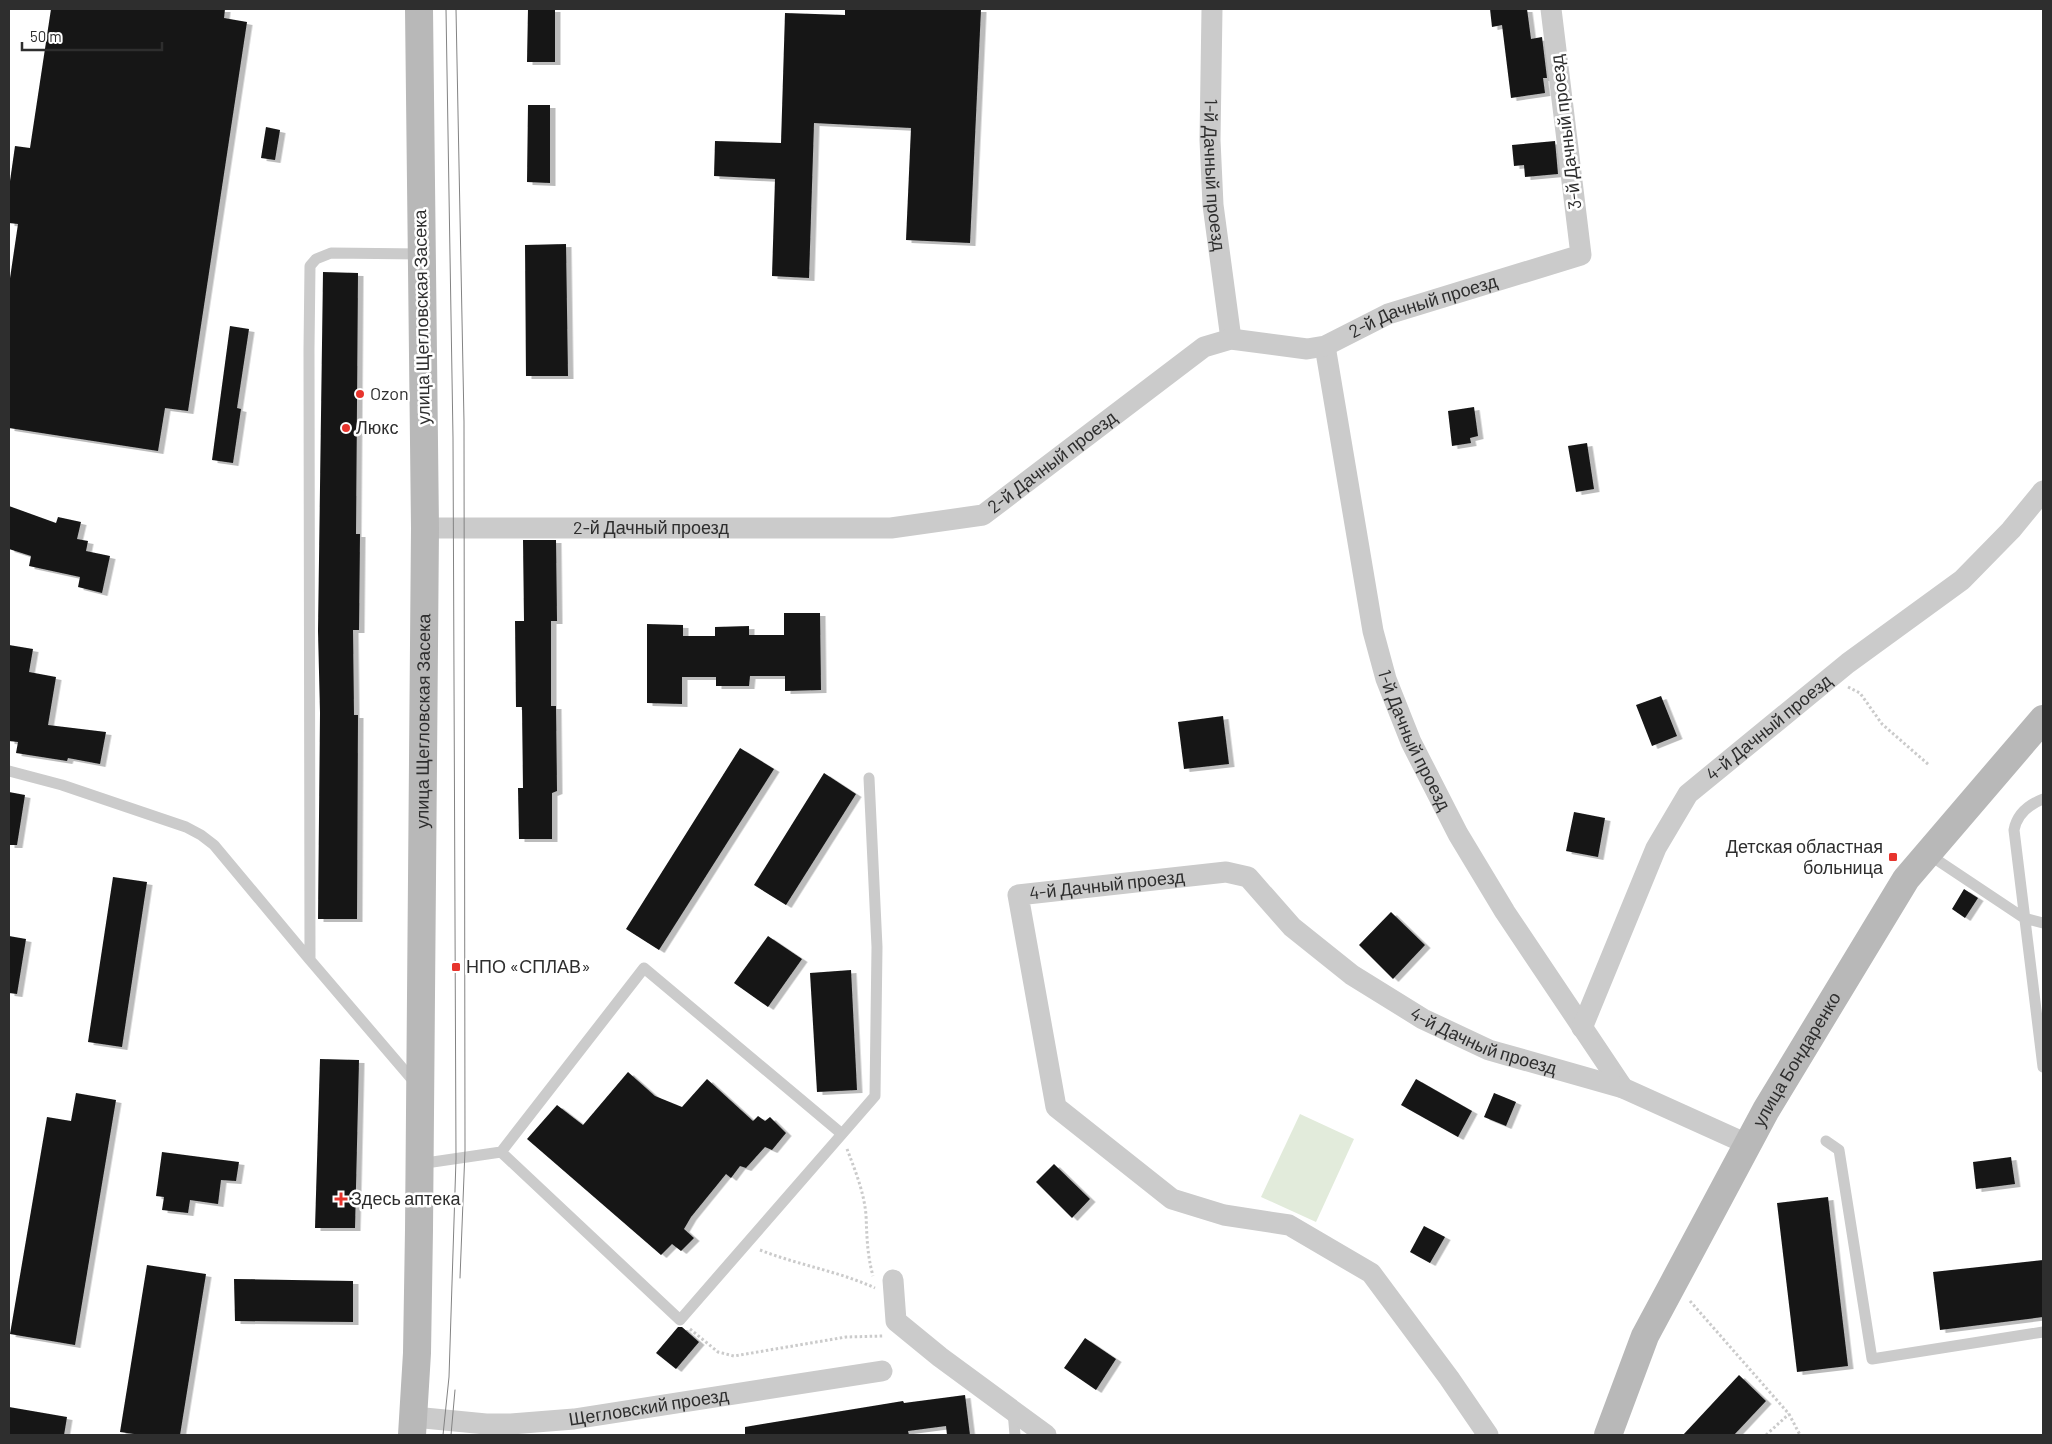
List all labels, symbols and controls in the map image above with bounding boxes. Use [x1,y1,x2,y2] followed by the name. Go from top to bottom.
[22,20,162,52] scale bar
[30,27,62,45] text: 50 m
[1545,53,1585,211] street label: 3-й Дачный проезд
[1200,99,1231,253] street label: 1-й Дачный проезд
[408,208,434,425] street label: улица Щегловская Засека
[1345,269,1500,342] street label: 2-й Дачный проезд
[370,382,409,404] place label: Ozon
[354,388,366,400] marker: Ozon
[983,405,1121,517] street label: 2-й Дачный проезд
[356,416,398,438] place label: Люкс
[340,422,352,434] marker: Люкс
[573,516,729,538] street label: 2-й Дачный проезд
[410,613,434,829] street label: улица Щегловская Засека
[1374,667,1456,814] street label: 1-й Дачный проезд
[1701,669,1836,785] street label: 4-й Дачный проезд
[1726,835,1884,878] place label: Детская областная больница
[1887,851,1899,863] marker: Детская областная больница
[1028,865,1186,904] street label: 4-й Дачный проезд
[466,955,591,977] place label: НПО «СПЛАВ»
[450,961,462,973] marker: НПО «СПЛАВ»
[1747,988,1845,1130] street label: улица Бондаренко
[1406,1002,1560,1079] street label: 4-й Дачный проезд
[351,1187,461,1209] place label: Здесь аптека
[335,1193,347,1205] marker: Здесь аптека
[567,1383,730,1430] street label: Щегловский проезд

